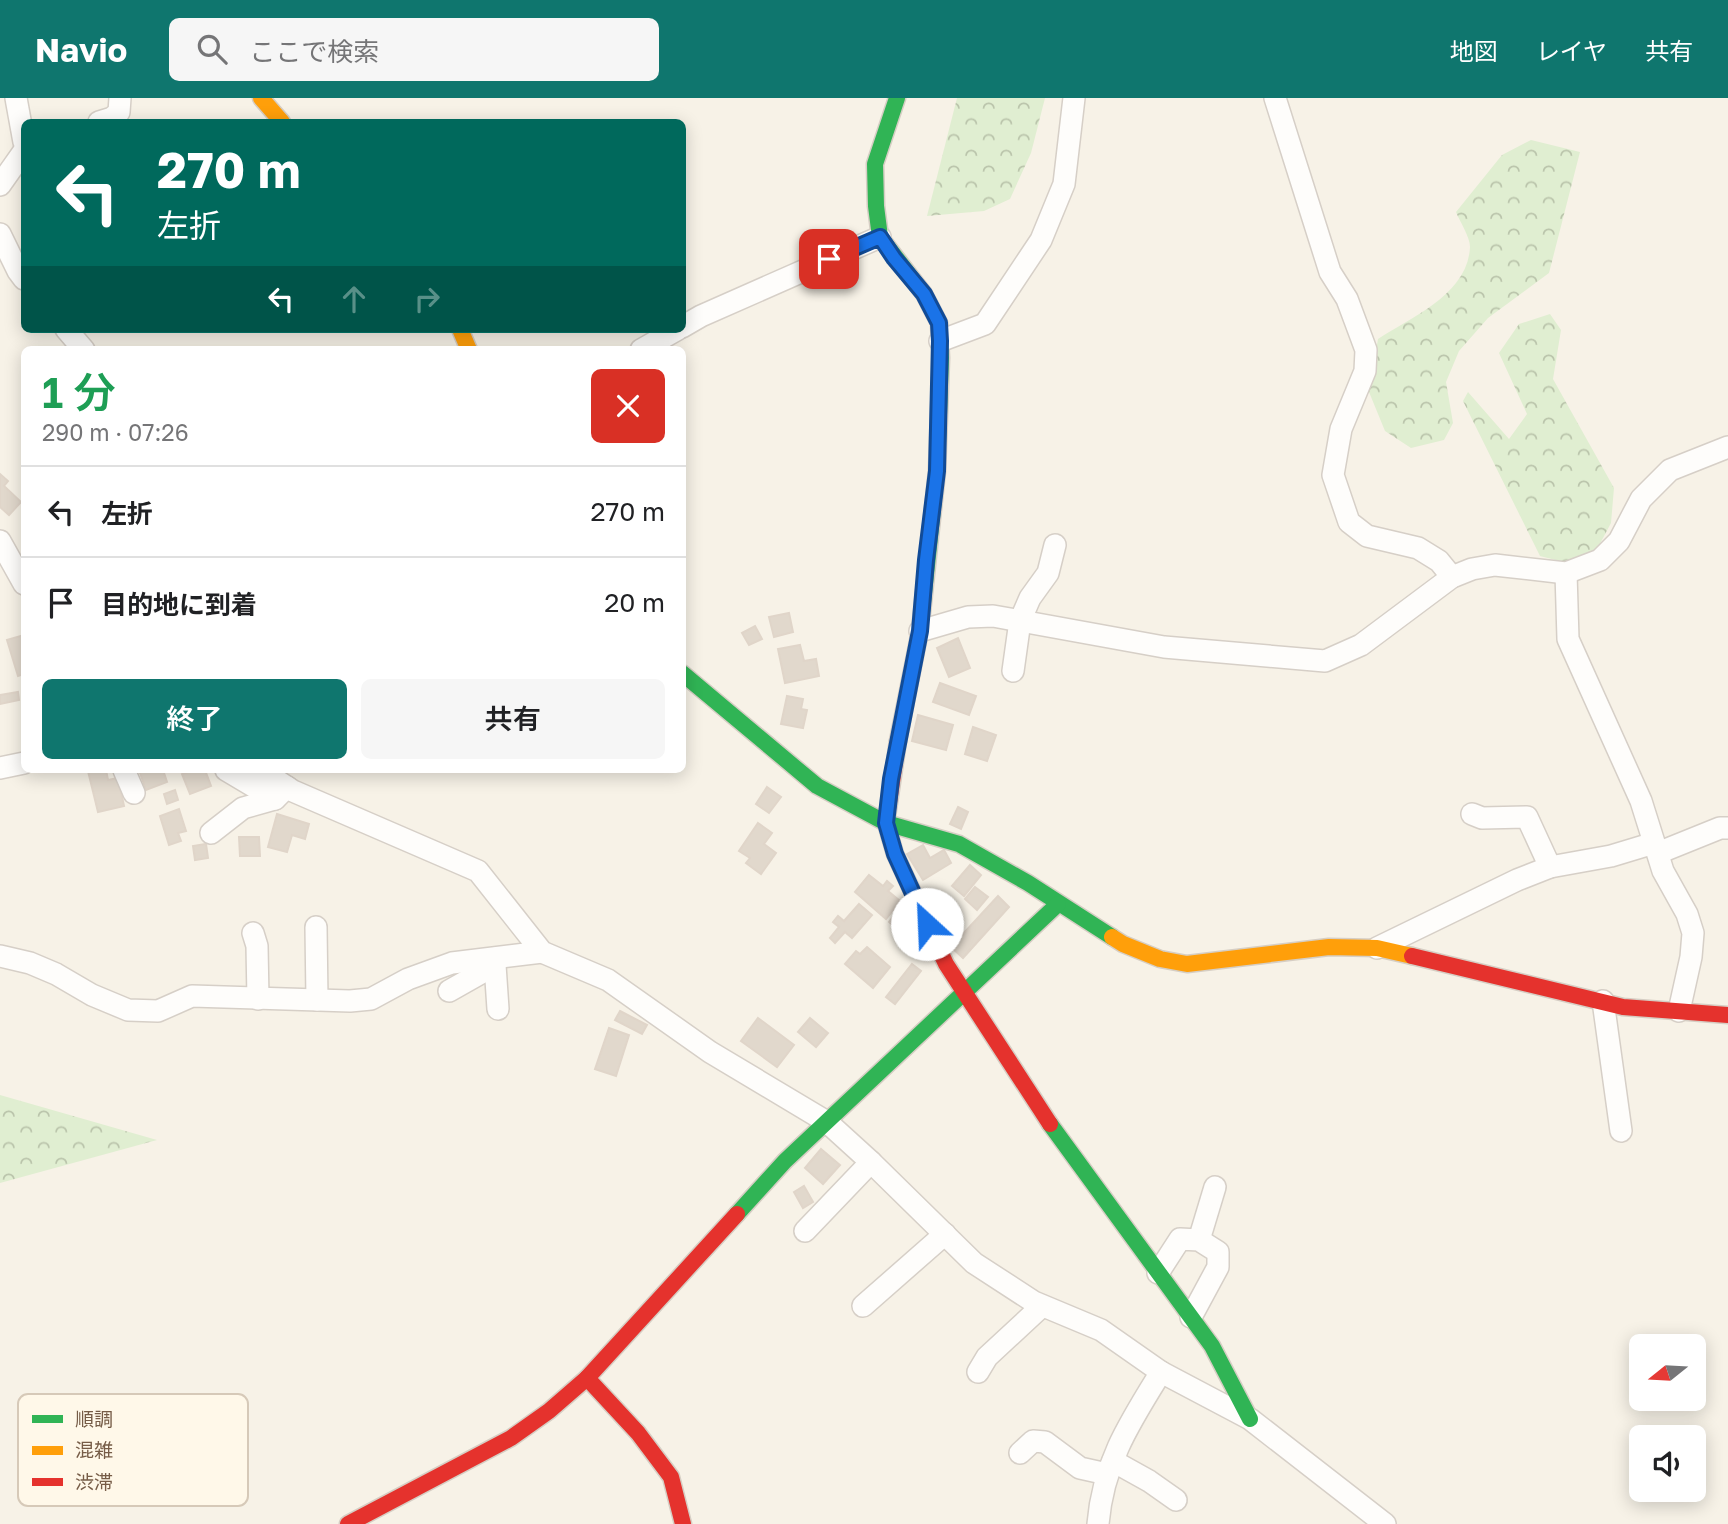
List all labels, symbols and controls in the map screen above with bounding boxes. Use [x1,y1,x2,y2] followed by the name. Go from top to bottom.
[169,18,659,81] search box
[35,30,127,69] text: Navio
[193,30,231,68] icon: search
[249,36,379,67] text: ここで検索
[1450,36,1498,65] text: 地図
[1536,36,1607,65] text: レイヤ
[1645,36,1693,65] text: 共有
[157,140,301,199] text: 270 m
[42,147,133,238] icon: left
[157,206,221,244] text: 左折
[799,229,859,289] pin
[810,240,848,278] icon: arrive
[262,280,300,318] icon: left
[335,280,373,318] icon: ahead
[408,280,446,318] icon: right
[42,367,116,417] text: 1 分
[591,369,665,443] button: close
[42,418,189,446] text: 290 m · 07:26
[42,493,80,531] icon: left
[591,496,665,527] text: 270 m
[101,498,153,529] text: 左折
[42,584,80,622] icon: arrive
[604,587,665,618] text: 20 m
[101,589,257,620] text: 目的地に到着
[42,679,347,759] button: 終了
[361,679,665,759] button: 共有
[890,887,964,961] position arrow
[1629,1334,1706,1410] north arrow
[1629,1334,1706,1502] map controls
[18,1394,248,1506] legend
[75,1407,113,1430] text: 順調
[1629,1425,1706,1502] button: sound
[75,1438,113,1461] text: 混雑
[75,1470,113,1493] text: 渋滞

